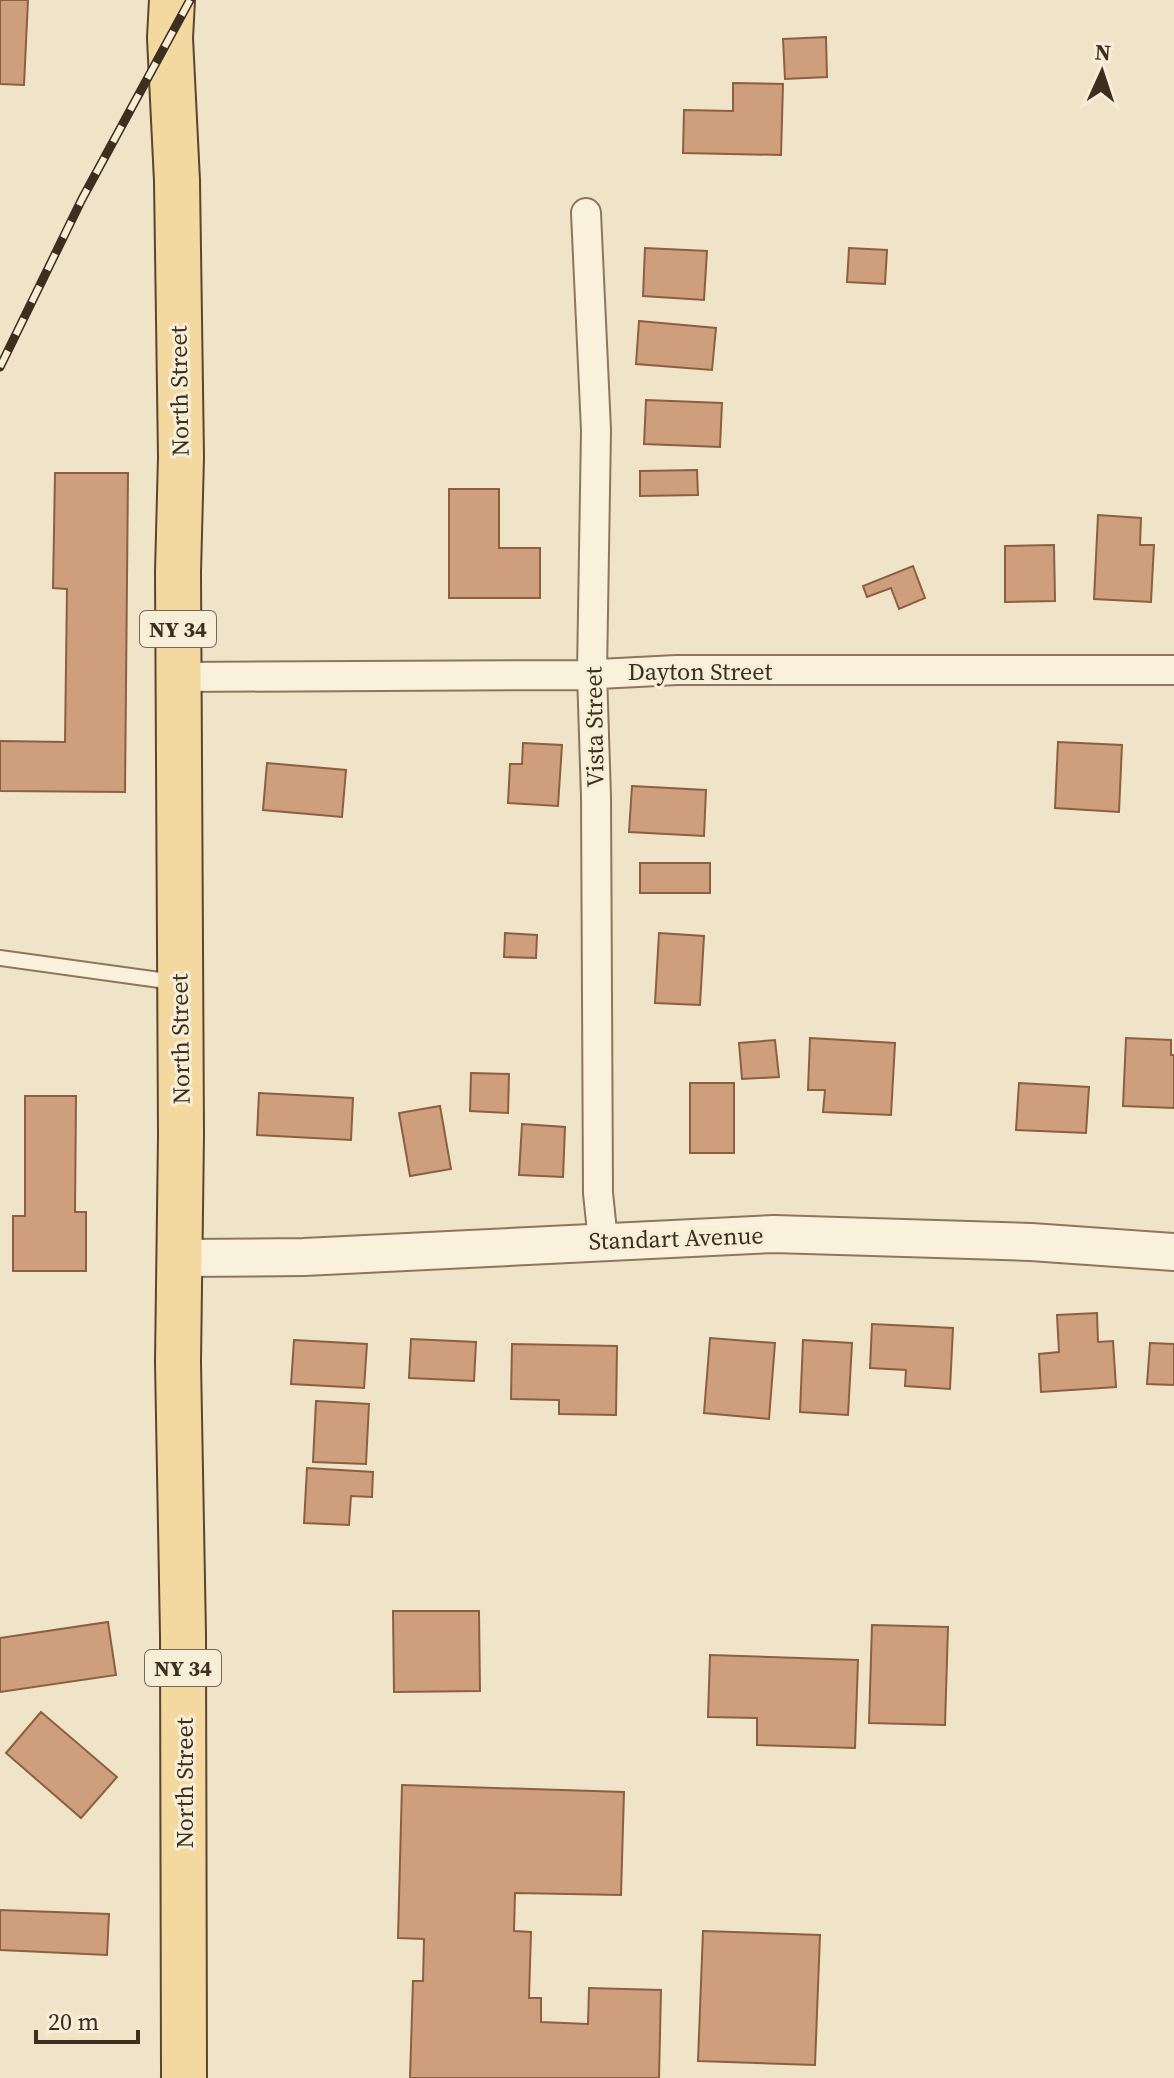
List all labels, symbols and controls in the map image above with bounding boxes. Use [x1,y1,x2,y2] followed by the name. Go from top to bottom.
[1062,32,1142,112] north arrow
[1094,37,1112,67] text: N
[161,325,197,457] street label: North Street
[140,611,216,647] road number: NY 34
[628,655,773,688] street label: Dayton Street
[576,666,612,788] street label: Vista Street
[162,973,198,1105] street label: North Street
[588,1218,764,1258] street label: Standart Avenue
[145,1650,221,1686] road number: NY 34
[168,1717,201,1849] street label: North Street
[36,1994,138,2044] scale bar
[48,2005,99,2038] text: 20 m

